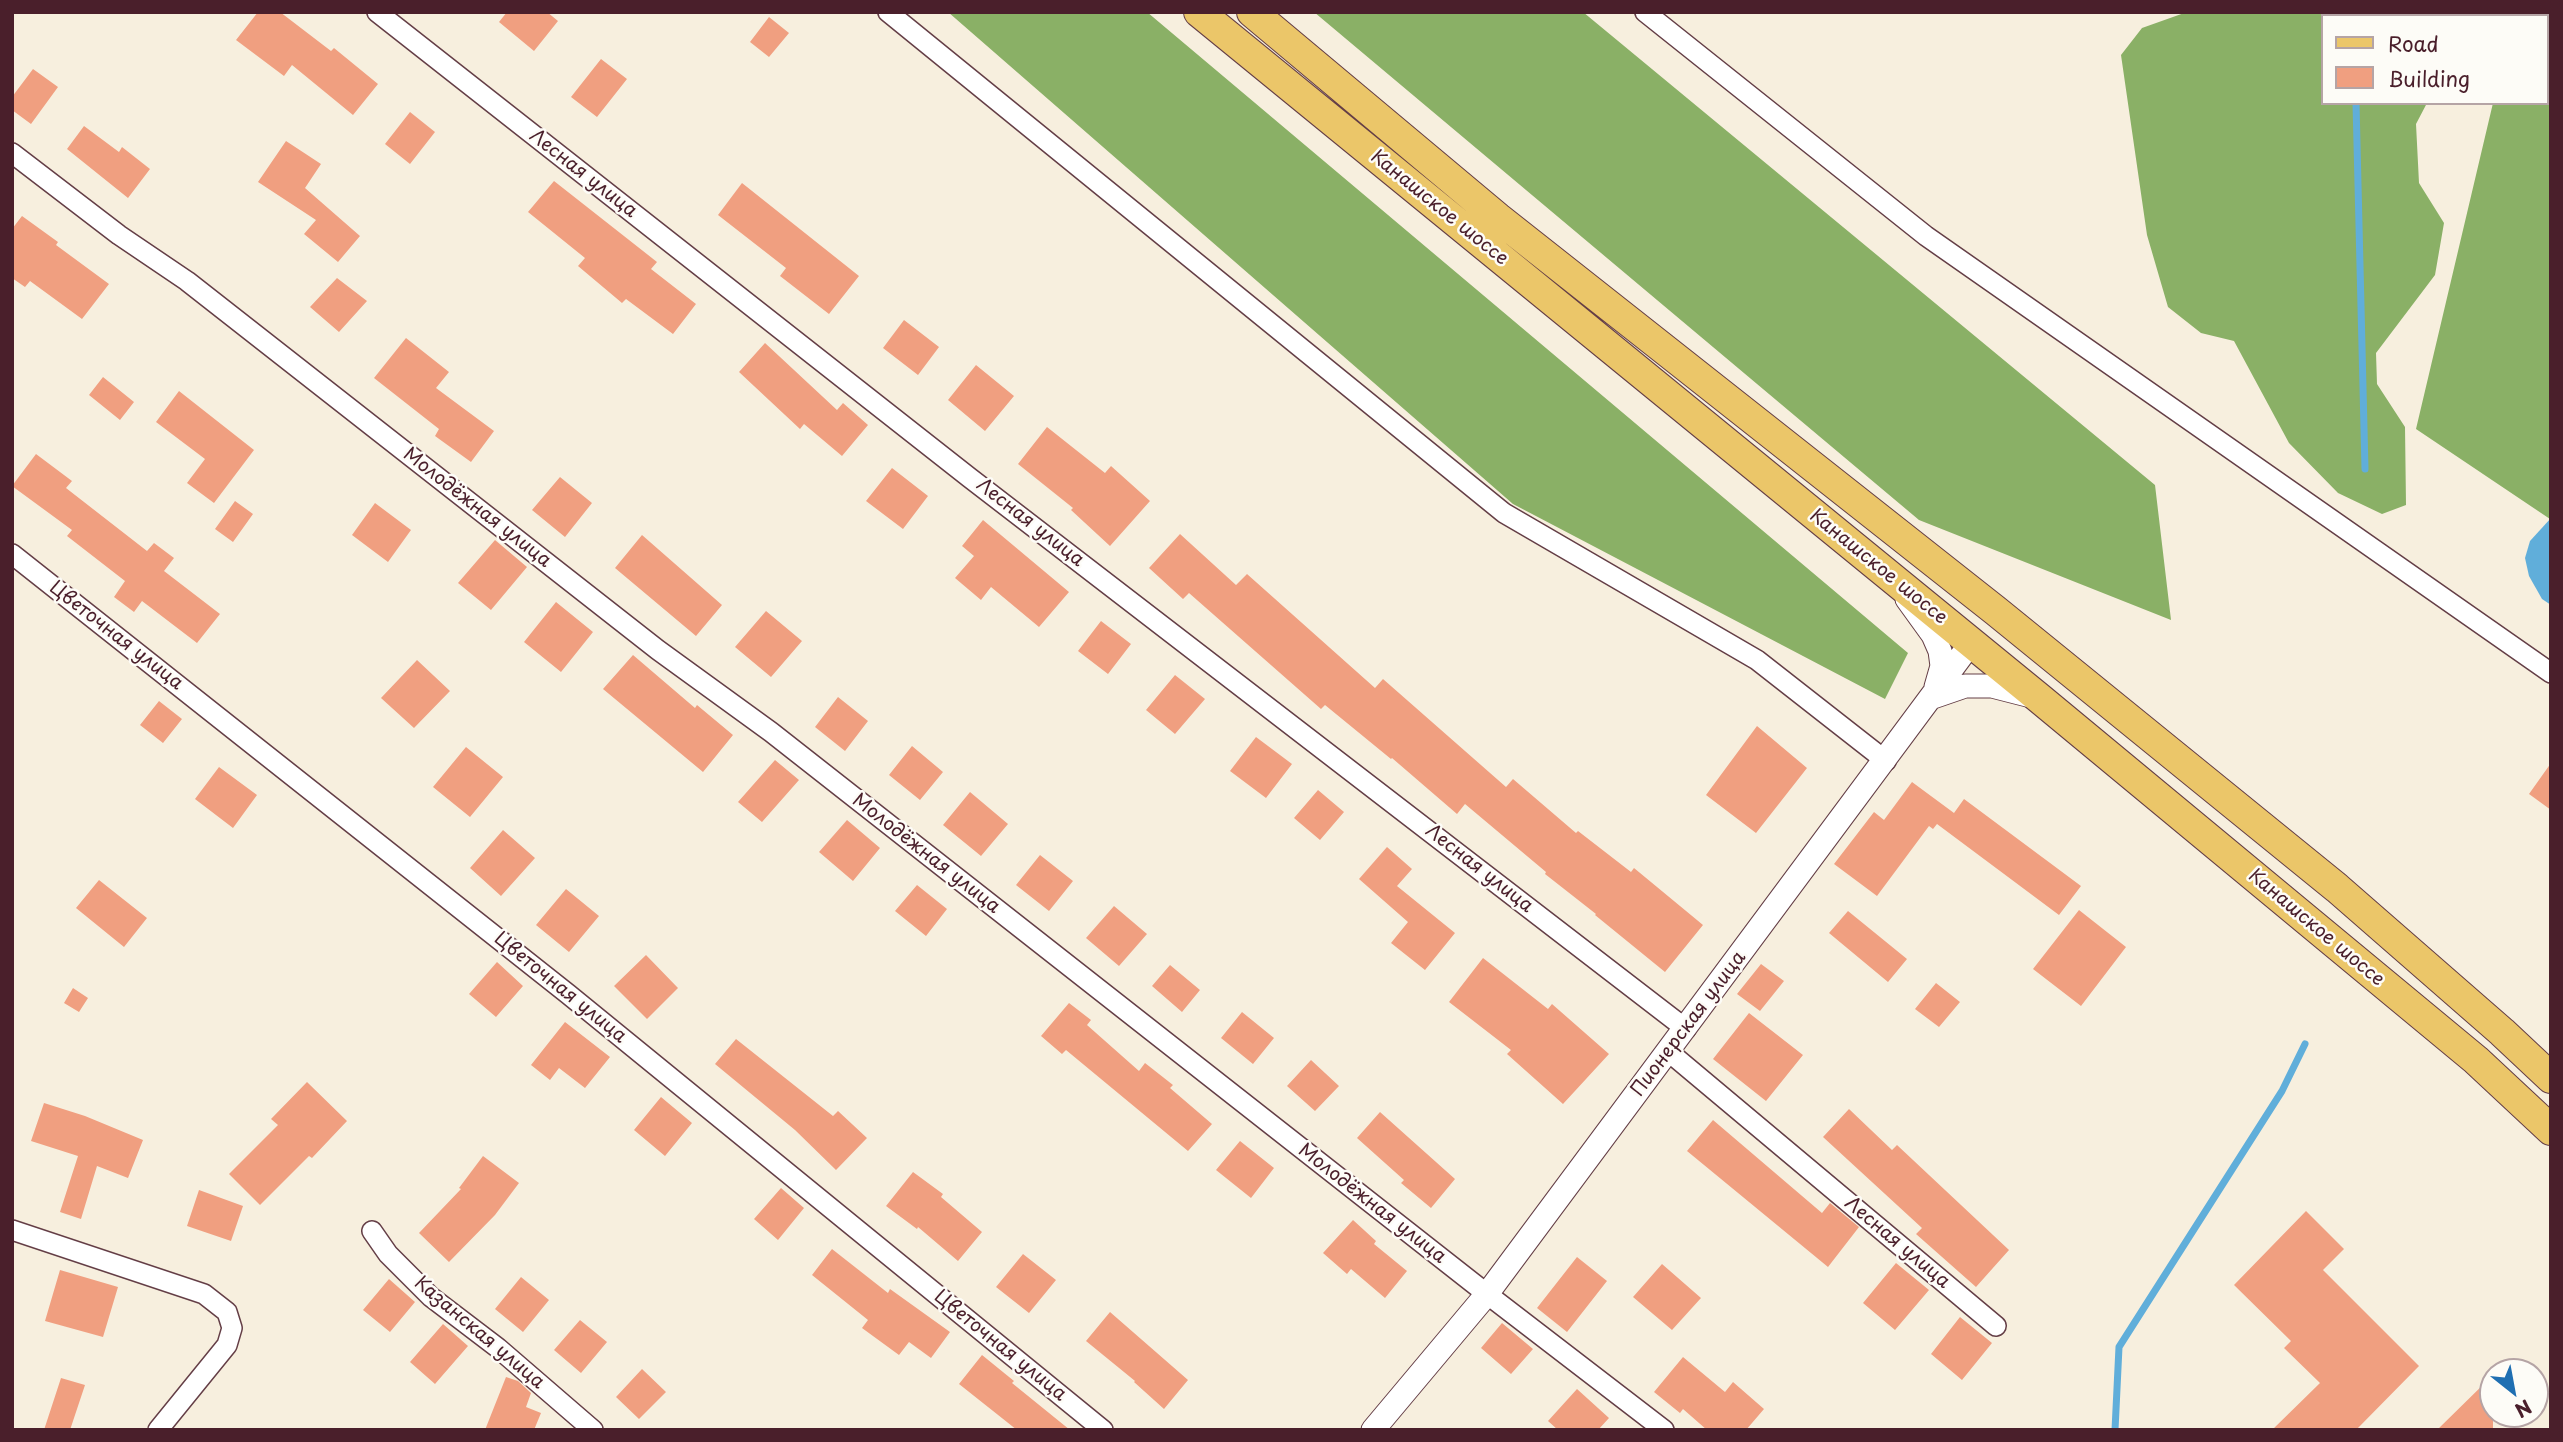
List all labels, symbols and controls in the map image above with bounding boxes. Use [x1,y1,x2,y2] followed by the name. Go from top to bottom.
[2322,14,2549,105] legend
[2388,27,2439,59] text: Road
[2388,62,2470,94] text: Building
[525,125,641,223] street label: Лесная улица
[1366,145,1512,271] street label: Канашское шоссе
[399,443,555,573] street label: Молодёжная улица
[972,474,1088,572] street label: Лесная улица
[1805,504,1951,630] street label: Канашское шоссе
[45,577,187,695] street label: Цветочная улица
[848,789,1004,919] street label: Молодёжная улица
[1421,820,1537,918] street label: Лесная улица
[2243,864,2389,992] street label: Канашское шоссе
[489,928,631,1048] street label: Цветочная улица
[1627,947,1751,1101] street label: Пионерская улица
[1294,1139,1450,1269] street label: Молодёжная улица
[1840,1192,1954,1294] street label: Лесная улица
[409,1272,549,1394] street label: Казанская улица
[929,1286,1071,1406] street label: Цветочная улица
[2479,1358,2549,1428] north arrow
[2510,1393,2537,1425] text: N

